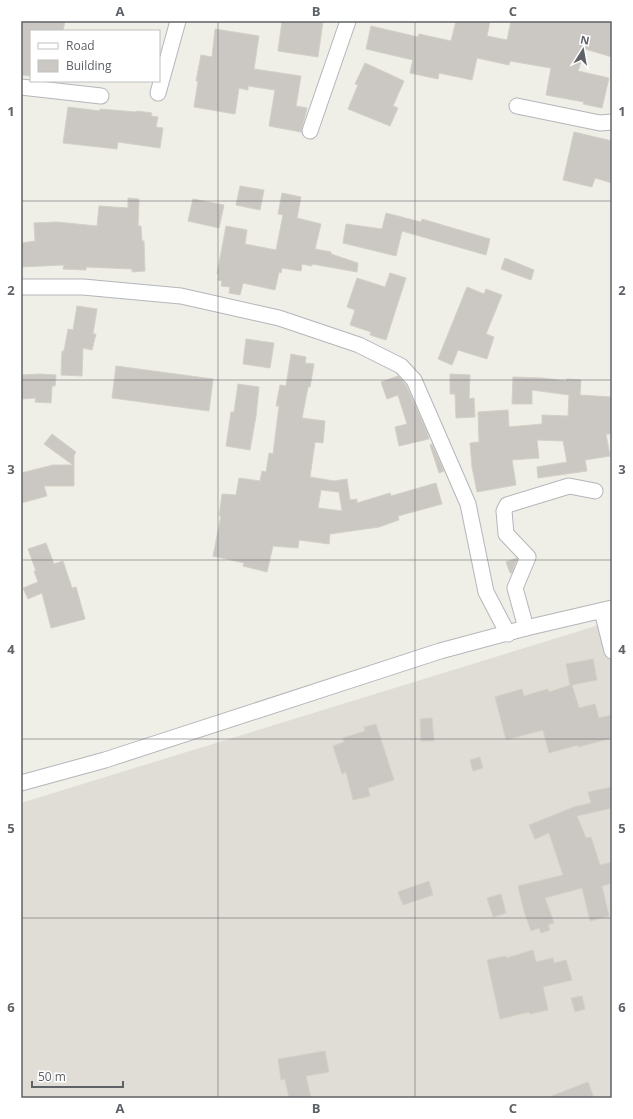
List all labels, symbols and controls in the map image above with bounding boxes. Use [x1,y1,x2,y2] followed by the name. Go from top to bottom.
[116,2,125,20] text: A
[312,2,321,20] text: B
[509,2,517,20] text: C
[30,30,160,82] legend
[563,30,603,70] north arrow
[579,31,591,48] text: N
[66,37,95,54] text: Road
[66,57,112,74] text: Building
[7,102,15,120] text: 1
[618,102,626,120] text: 1
[7,281,15,299] text: 2
[618,281,626,299] text: 2
[7,460,15,478] text: 3
[618,460,626,478] text: 3
[7,640,15,658] text: 4
[618,640,626,658] text: 4
[7,819,15,837] text: 5
[618,819,626,837] text: 5
[7,998,15,1016] text: 6
[618,998,626,1016] text: 6
[32,1063,123,1089] scale bar
[38,1068,66,1085] text: 50 m
[116,1099,125,1117] text: A
[312,1099,321,1117] text: B
[509,1099,517,1117] text: C

